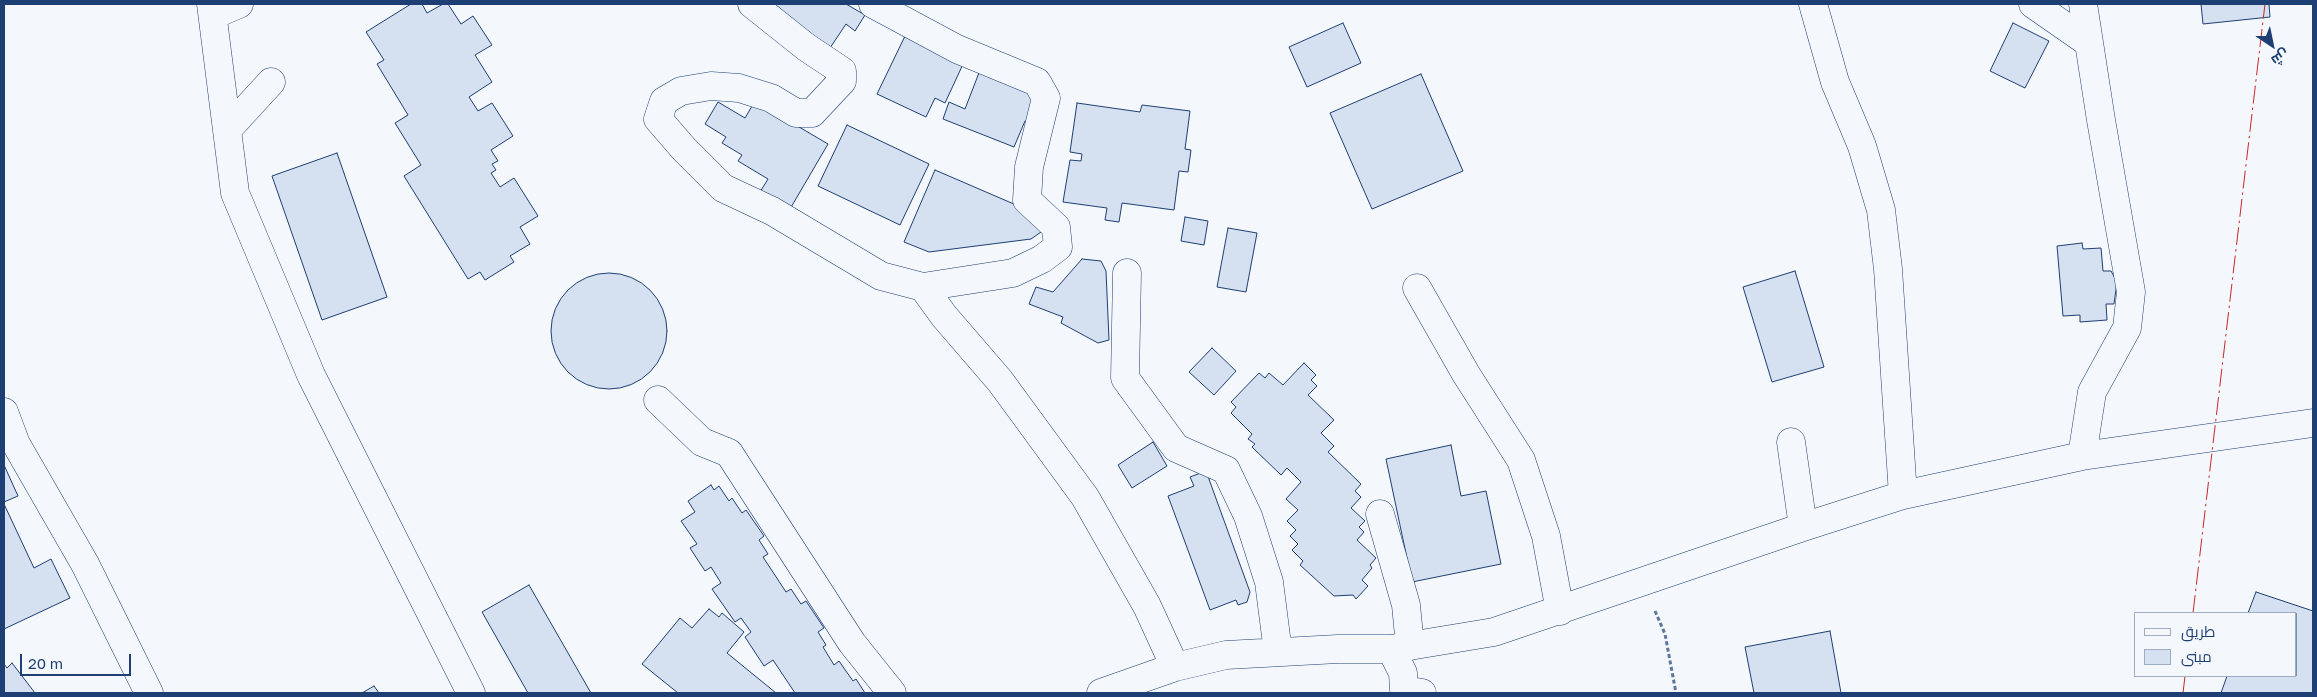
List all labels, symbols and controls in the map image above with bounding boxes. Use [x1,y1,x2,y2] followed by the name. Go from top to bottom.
[2247,20,2297,70] north arrow
[2268,46,2293,70] text: ش
[2134,612,2297,677] legend
[2181,622,2215,640] text: طريق
[22,644,134,676] scale bar
[2181,647,2212,665] text: مبنى
[28,654,63,672] text: 20 m

